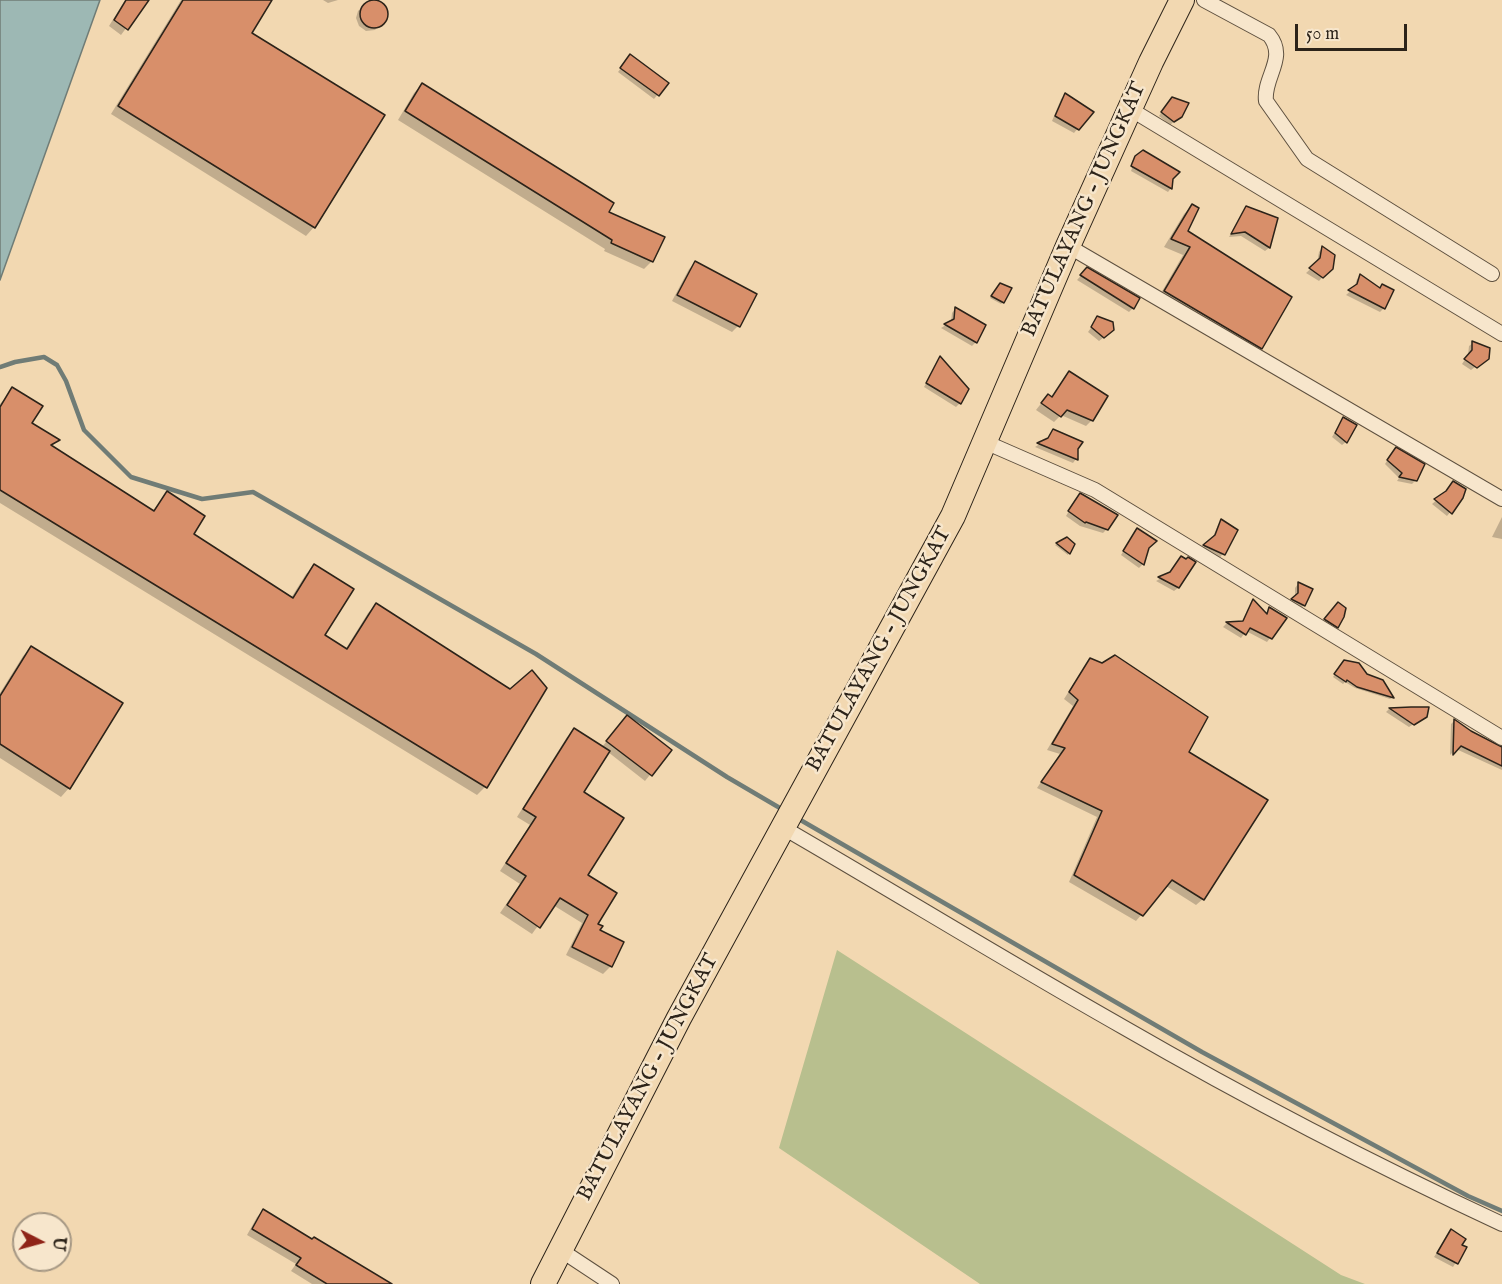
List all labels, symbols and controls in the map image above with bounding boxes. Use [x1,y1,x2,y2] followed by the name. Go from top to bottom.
[1298,12,1410,50] scale bar
[1306,23,1339,46] text: 50 m
[1017,79,1153,341] street label: BATULAYANG - JUNGKAT
[802,523,958,777] street label: BATULAYANG - JUNGKAT
[573,950,725,1206] street label: BATULAYANG - JUNGKAT
[12,1212,72,1272] north arrow
[47,1236,69,1251] text: U

